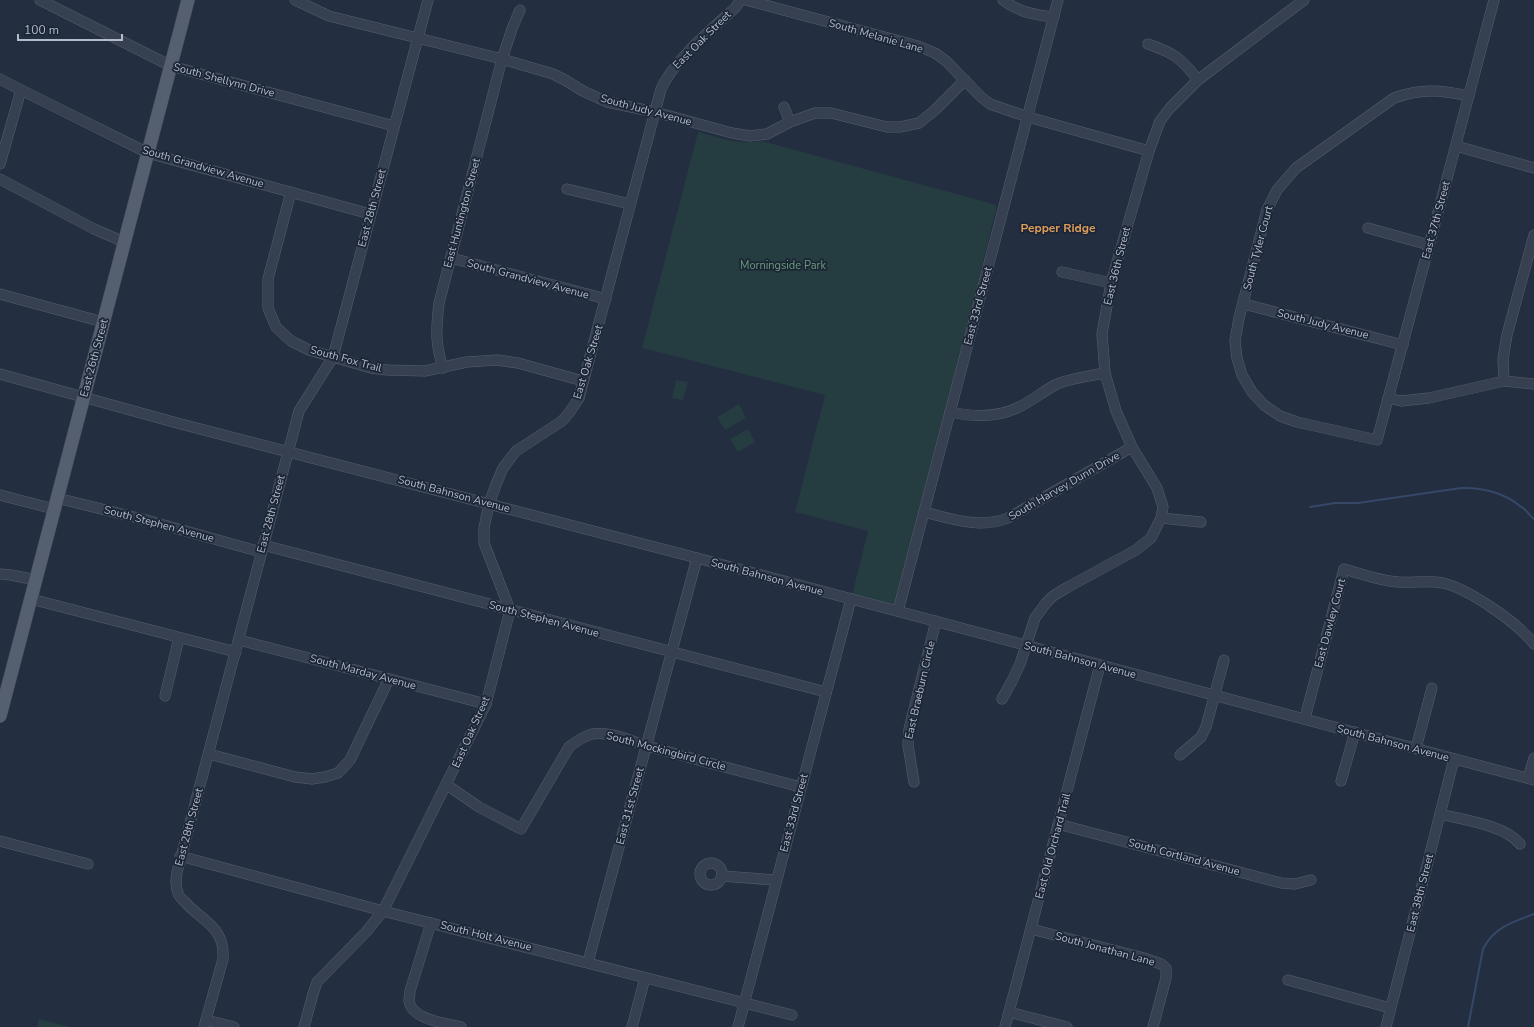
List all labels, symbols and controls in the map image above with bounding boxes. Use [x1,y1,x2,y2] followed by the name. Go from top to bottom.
[670,7,735,72] street label: East Oak Street
[827,15,925,57] street label: South Melanie Lane
[18,16,122,42] scale bar
[24,22,59,38] text: 100 m
[172,59,276,101] street label: South Shellynn Drive
[599,91,693,129] street label: South Judy Avenue
[140,142,266,192] street label: South Grandview Avenue
[440,156,484,270] street label: East Huntington Street
[354,167,390,249] street label: East 28th Street
[1418,179,1454,261] street label: East 37th Street
[1240,204,1277,292] street label: South Tyler Court
[1020,220,1096,236] district label: Pepper Ridge
[1100,225,1134,307] street label: East 36th Street
[465,255,591,303] street label: South Grandview Avenue
[740,258,826,273] park label: Morningside Park
[960,265,996,347] street label: East 33rd Street
[1276,305,1371,343] street label: South Judy Avenue
[76,317,112,399] street label: East 26th Street
[570,323,606,401] street label: East Oak Street
[308,342,384,376] street label: South Fox Trail
[1006,448,1122,524] street label: South Harvey Dunn Drive
[396,472,512,516] street label: South Bahnson Avenue
[253,473,289,555] street label: East 28th Street
[102,502,216,546] street label: South Stephen Avenue
[709,555,825,599] street label: South Bahnson Avenue
[1311,576,1349,669] street label: East Dawley Court
[487,597,601,641] street label: South Stephen Avenue
[1022,638,1138,682] street label: South Bahnson Avenue
[901,639,939,741] street label: East Braeburn Circle
[308,651,418,693] street label: South Marday Avenue
[449,694,494,770] street label: East Oak Street
[1335,721,1451,765] street label: South Bahnson Avenue
[604,728,728,774] street label: South Mockingbird Circle
[613,766,648,846] street label: East 31st Street
[776,772,812,854] street label: East 33rd Street
[171,786,207,868] street label: East 28th Street
[1032,791,1075,901] street label: East Old Orchard Trail
[1126,835,1242,879] street label: South Cortland Avenue
[1403,852,1437,934] street label: East 38th Street
[439,917,533,955] street label: South Holt Avenue
[1053,928,1157,970] street label: South Jonathan Lane

